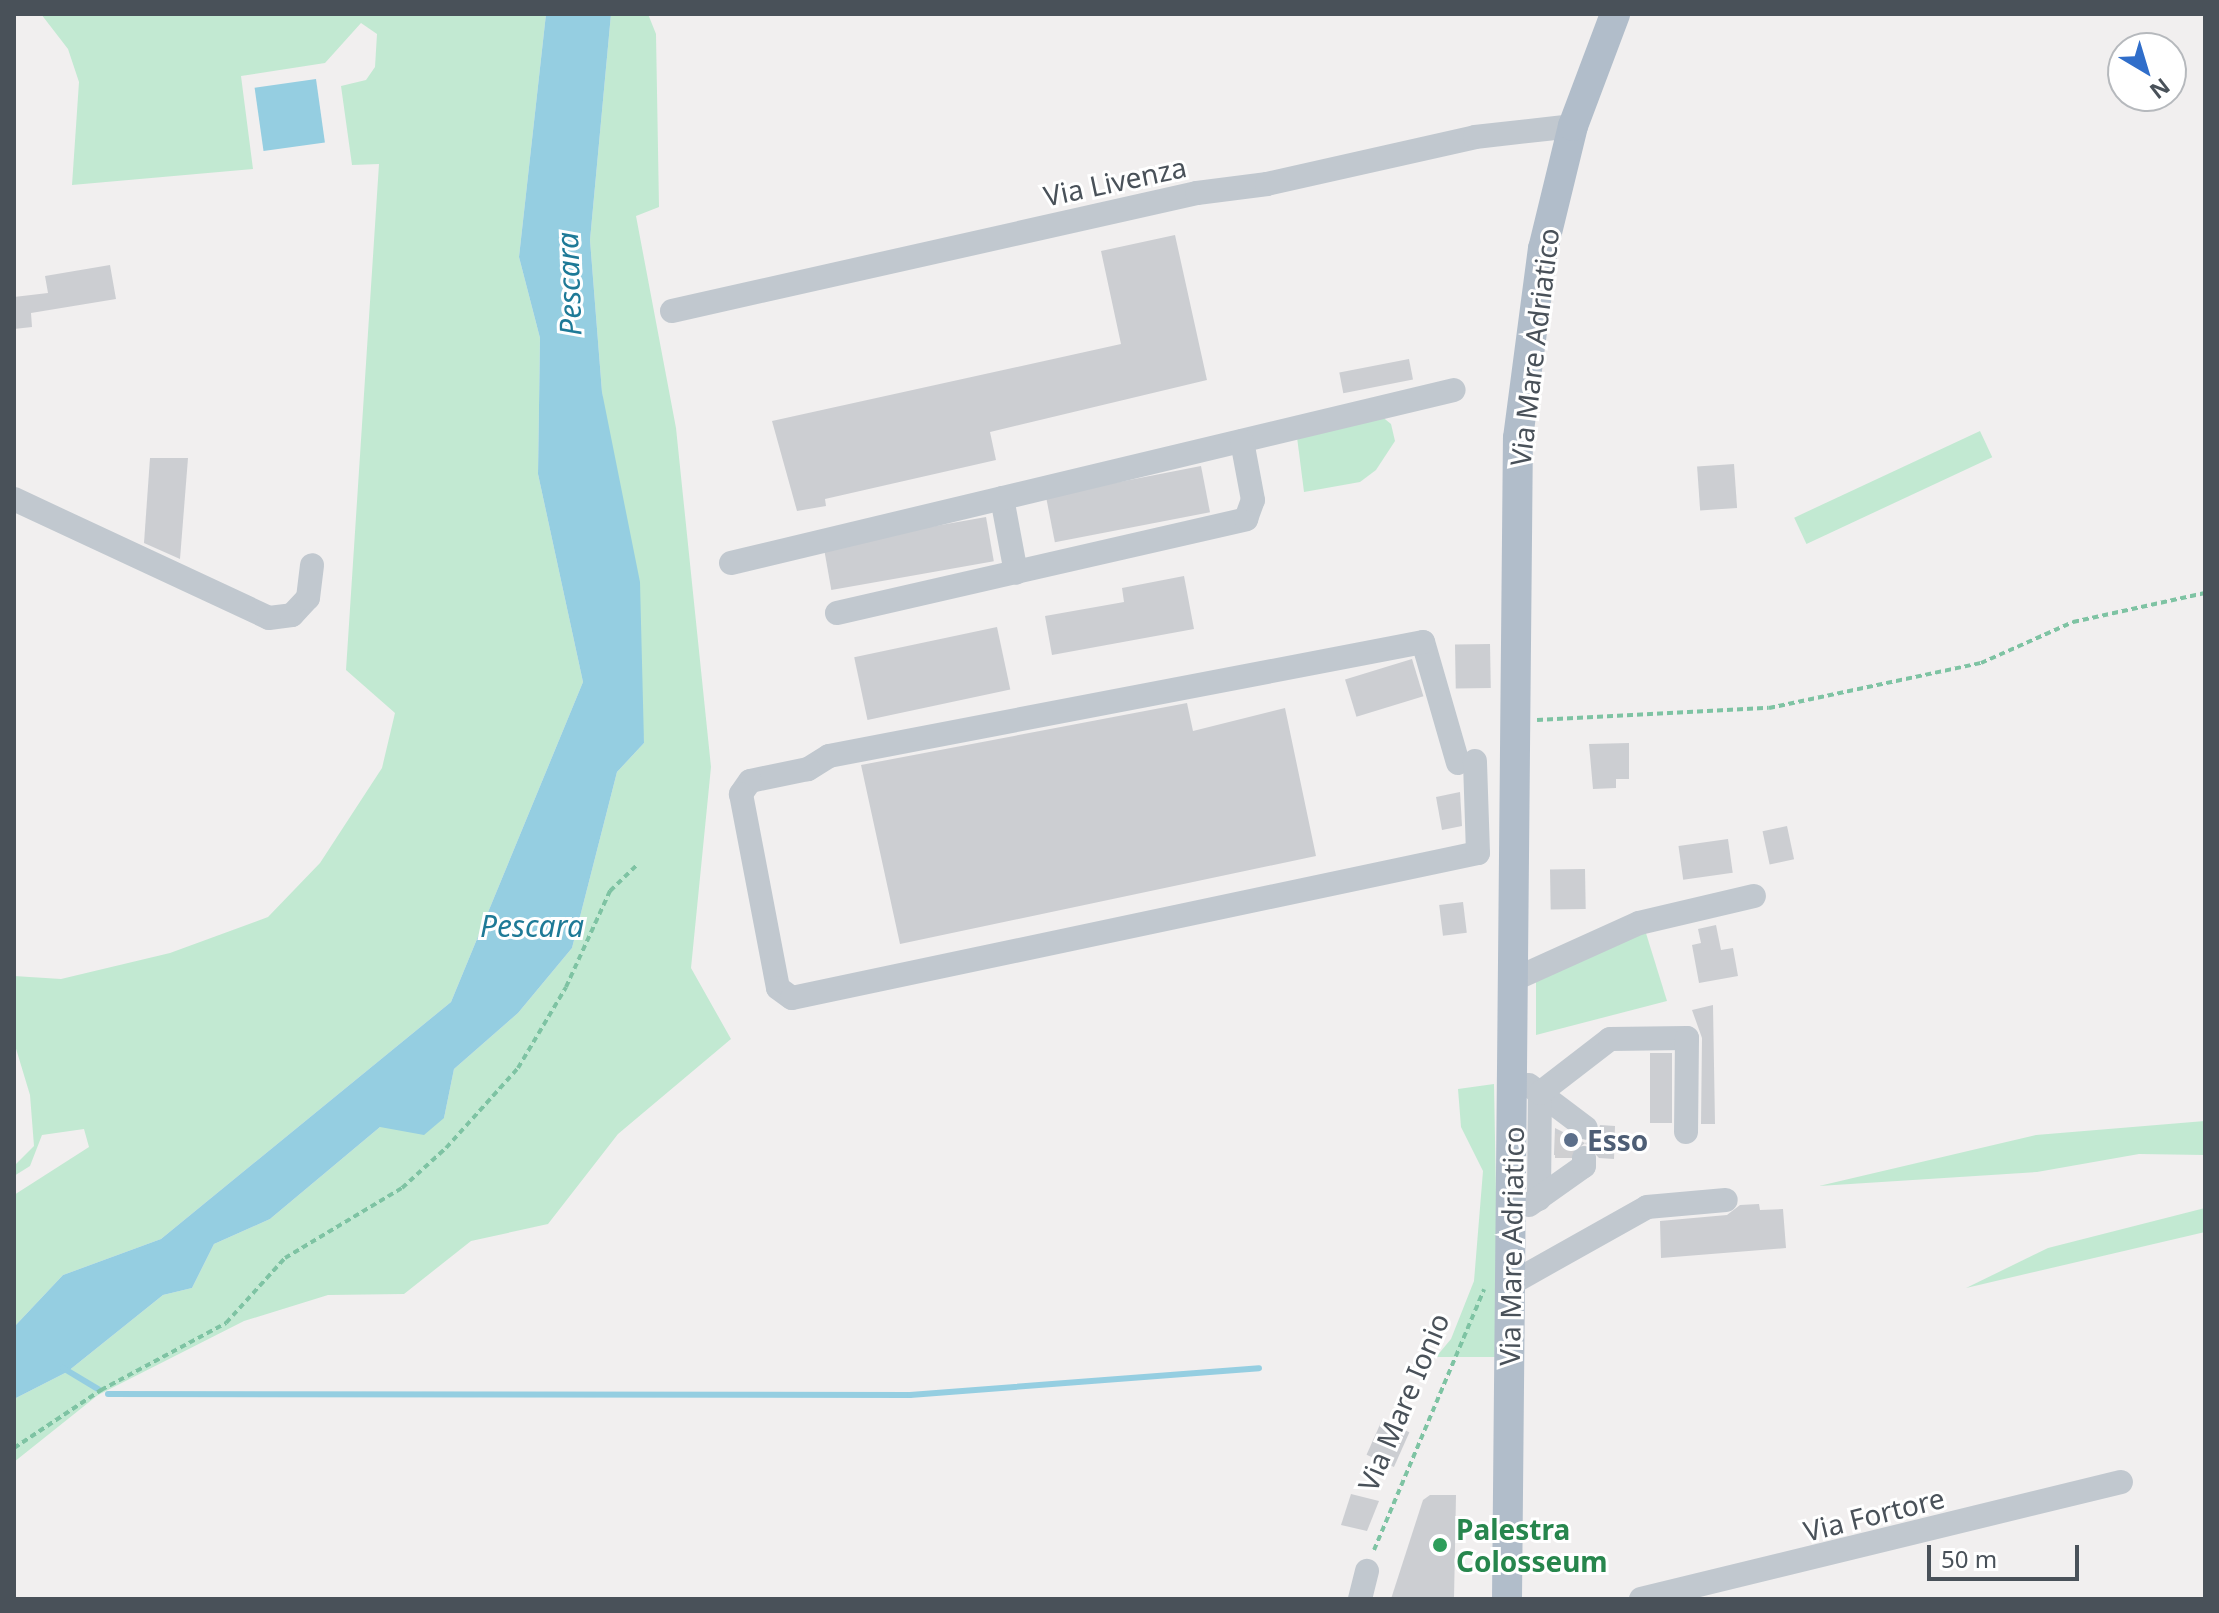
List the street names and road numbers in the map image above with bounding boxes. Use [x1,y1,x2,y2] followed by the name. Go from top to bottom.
[1041,149,1189,213] street label: Via Livenza
[1503,226,1565,468] street label: Via Mare Adriatico
[1492,1126,1530,1366] street label: Via Mare Adriatico
[1350,1308,1456,1496] street label: Via Mare Ionio
[1800,1480,1948,1548] street label: Via Fortore

